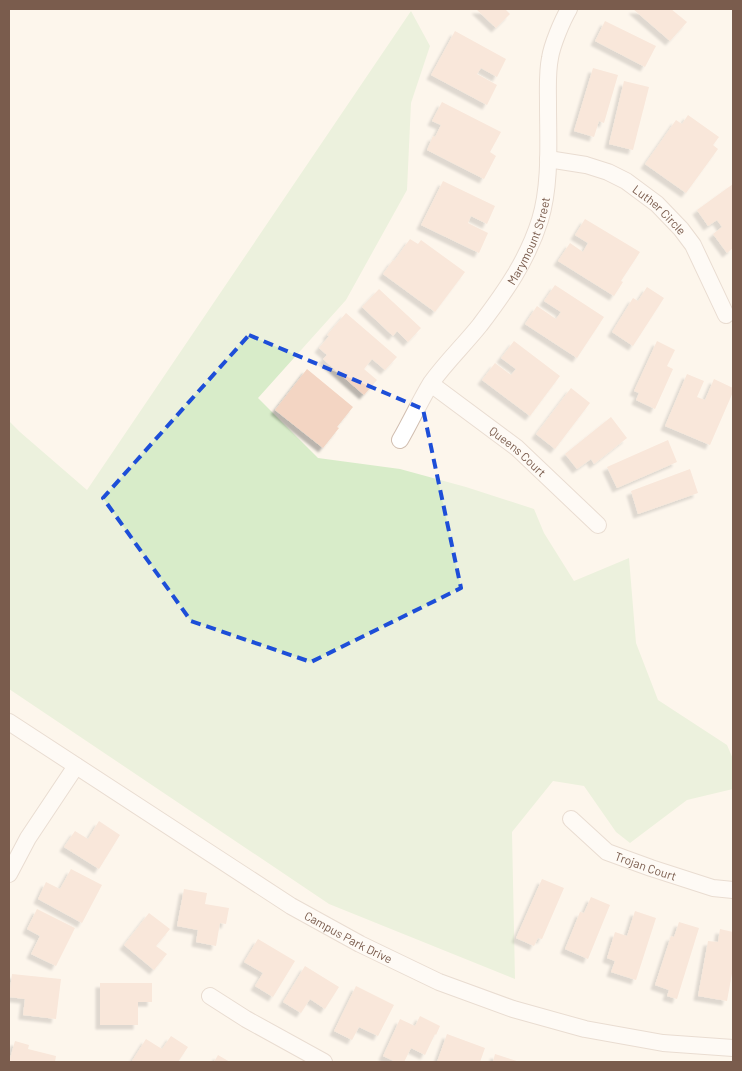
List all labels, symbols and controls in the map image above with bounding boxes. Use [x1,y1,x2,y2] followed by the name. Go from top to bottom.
[630,182,689,237] street label: Luther Circle
[504,196,552,287] street label: Marymount Street
[487,423,549,479] street label: Queens Court
[613,849,678,883] street label: Trojan Court
[302,908,395,966] street label: Campus Park Drive

